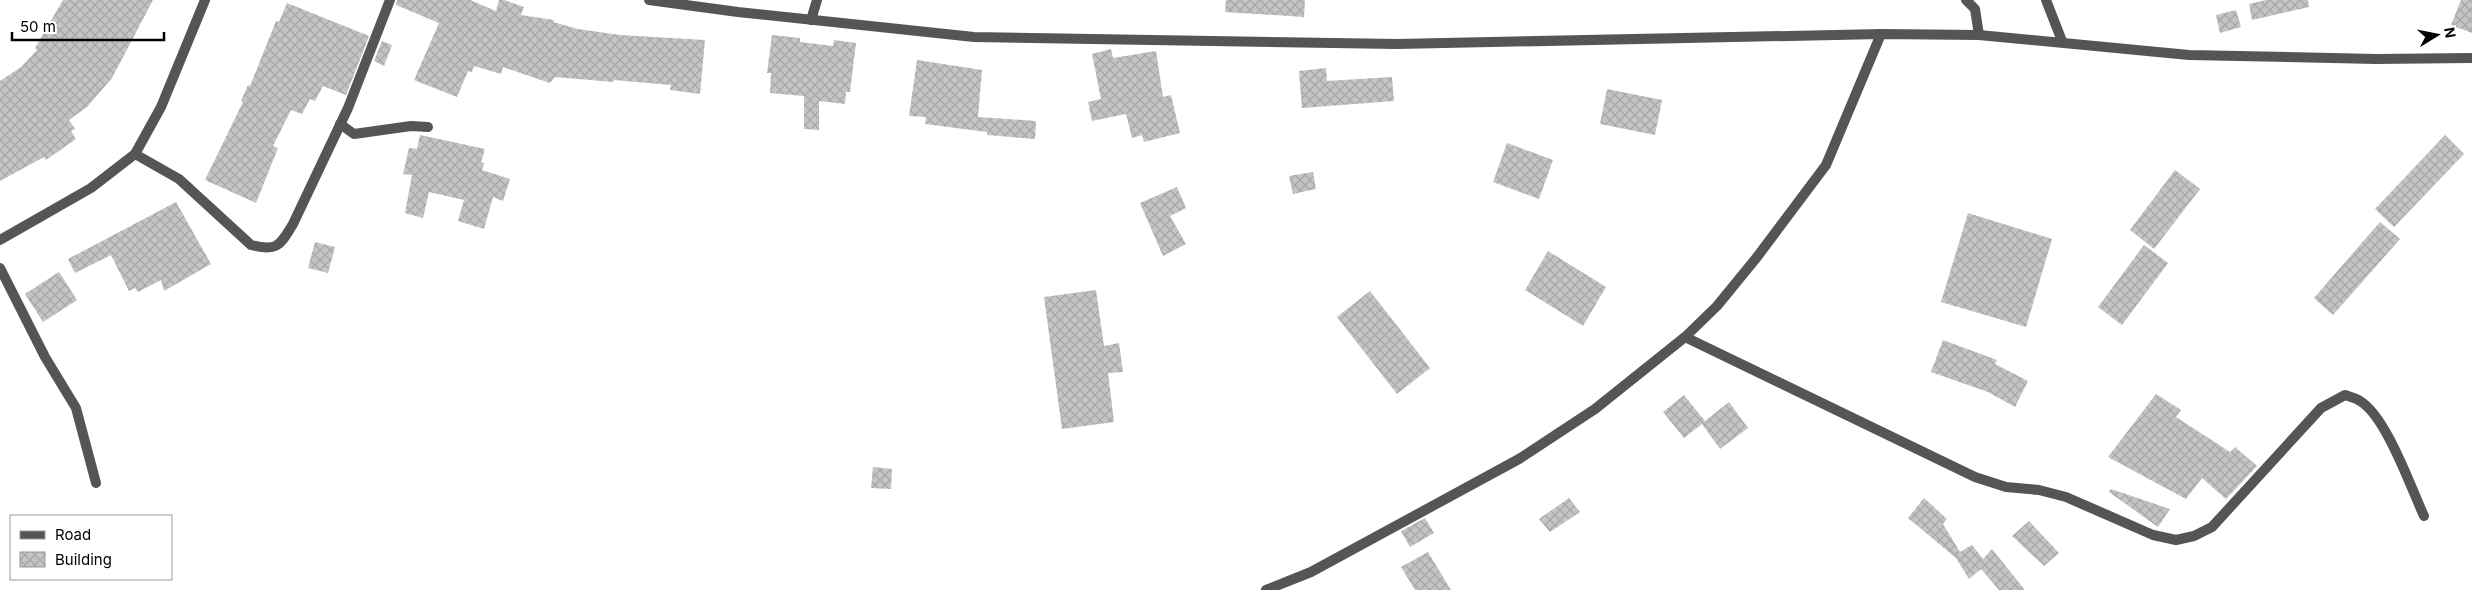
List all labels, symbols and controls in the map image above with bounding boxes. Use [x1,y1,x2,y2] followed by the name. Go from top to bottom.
[12,10,165,42] scale bar
[2412,10,2462,60] north arrow
[20,17,56,36] text: 50 m
[2441,26,2460,39] text: N
[10,515,172,580] legend
[55,525,91,544] text: Road
[55,550,112,569] text: Building

